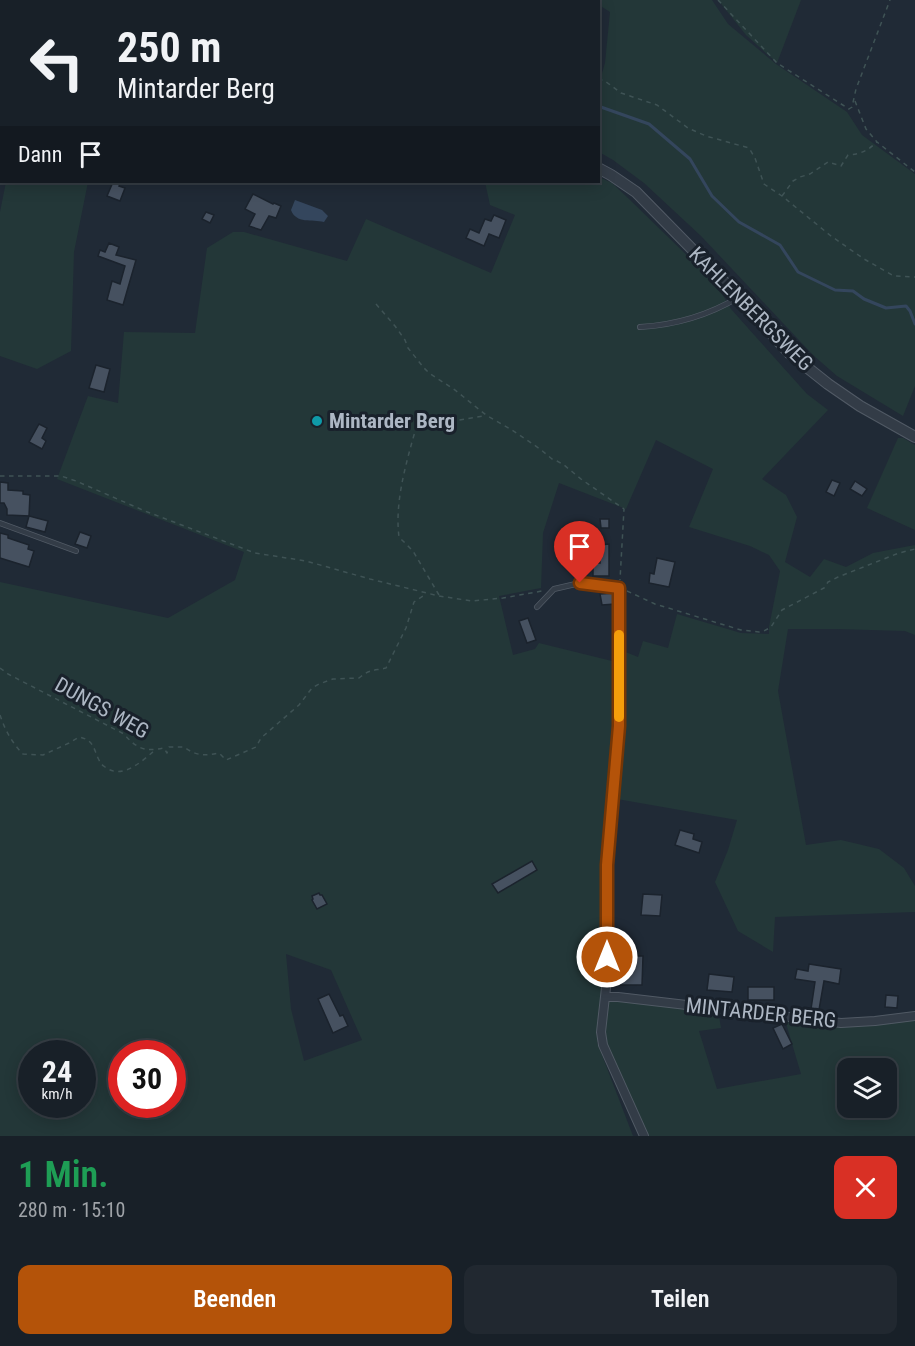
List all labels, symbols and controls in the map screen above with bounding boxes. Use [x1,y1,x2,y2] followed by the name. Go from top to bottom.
[117,23,222,72] text: 250 m
[18,24,96,102] icon: left
[117,73,275,105] text: Mintarder Berg
[74,138,107,171] icon: arrive
[18,142,62,167] text: Dann
[684,242,818,376] street label: KAHLENBERGSWEG
[329,409,455,433] place label: Mintarder Berg
[310,414,324,428] marker: Mintarder Berg
[554,521,605,583] pin
[563,530,596,563] icon: arrive
[51,672,153,744] street label: DUNGS WEG
[575,925,639,989] position arrow
[685,993,837,1033] street label: MINTARDER BERG
[108,1040,186,1118] speed limit sign: 30
[42,1054,72,1089] text: 24
[837,1058,897,1118] map controls
[837,1058,897,1118] button: layers
[42,1085,72,1103] text: km/h
[18,1154,108,1196] text: 1 Min.
[834,1156,897,1219] button: close
[18,1198,125,1222] text: 280 m · 15:10
[18,1265,452,1334] button: Beenden
[464,1265,897,1334] button: Teilen

